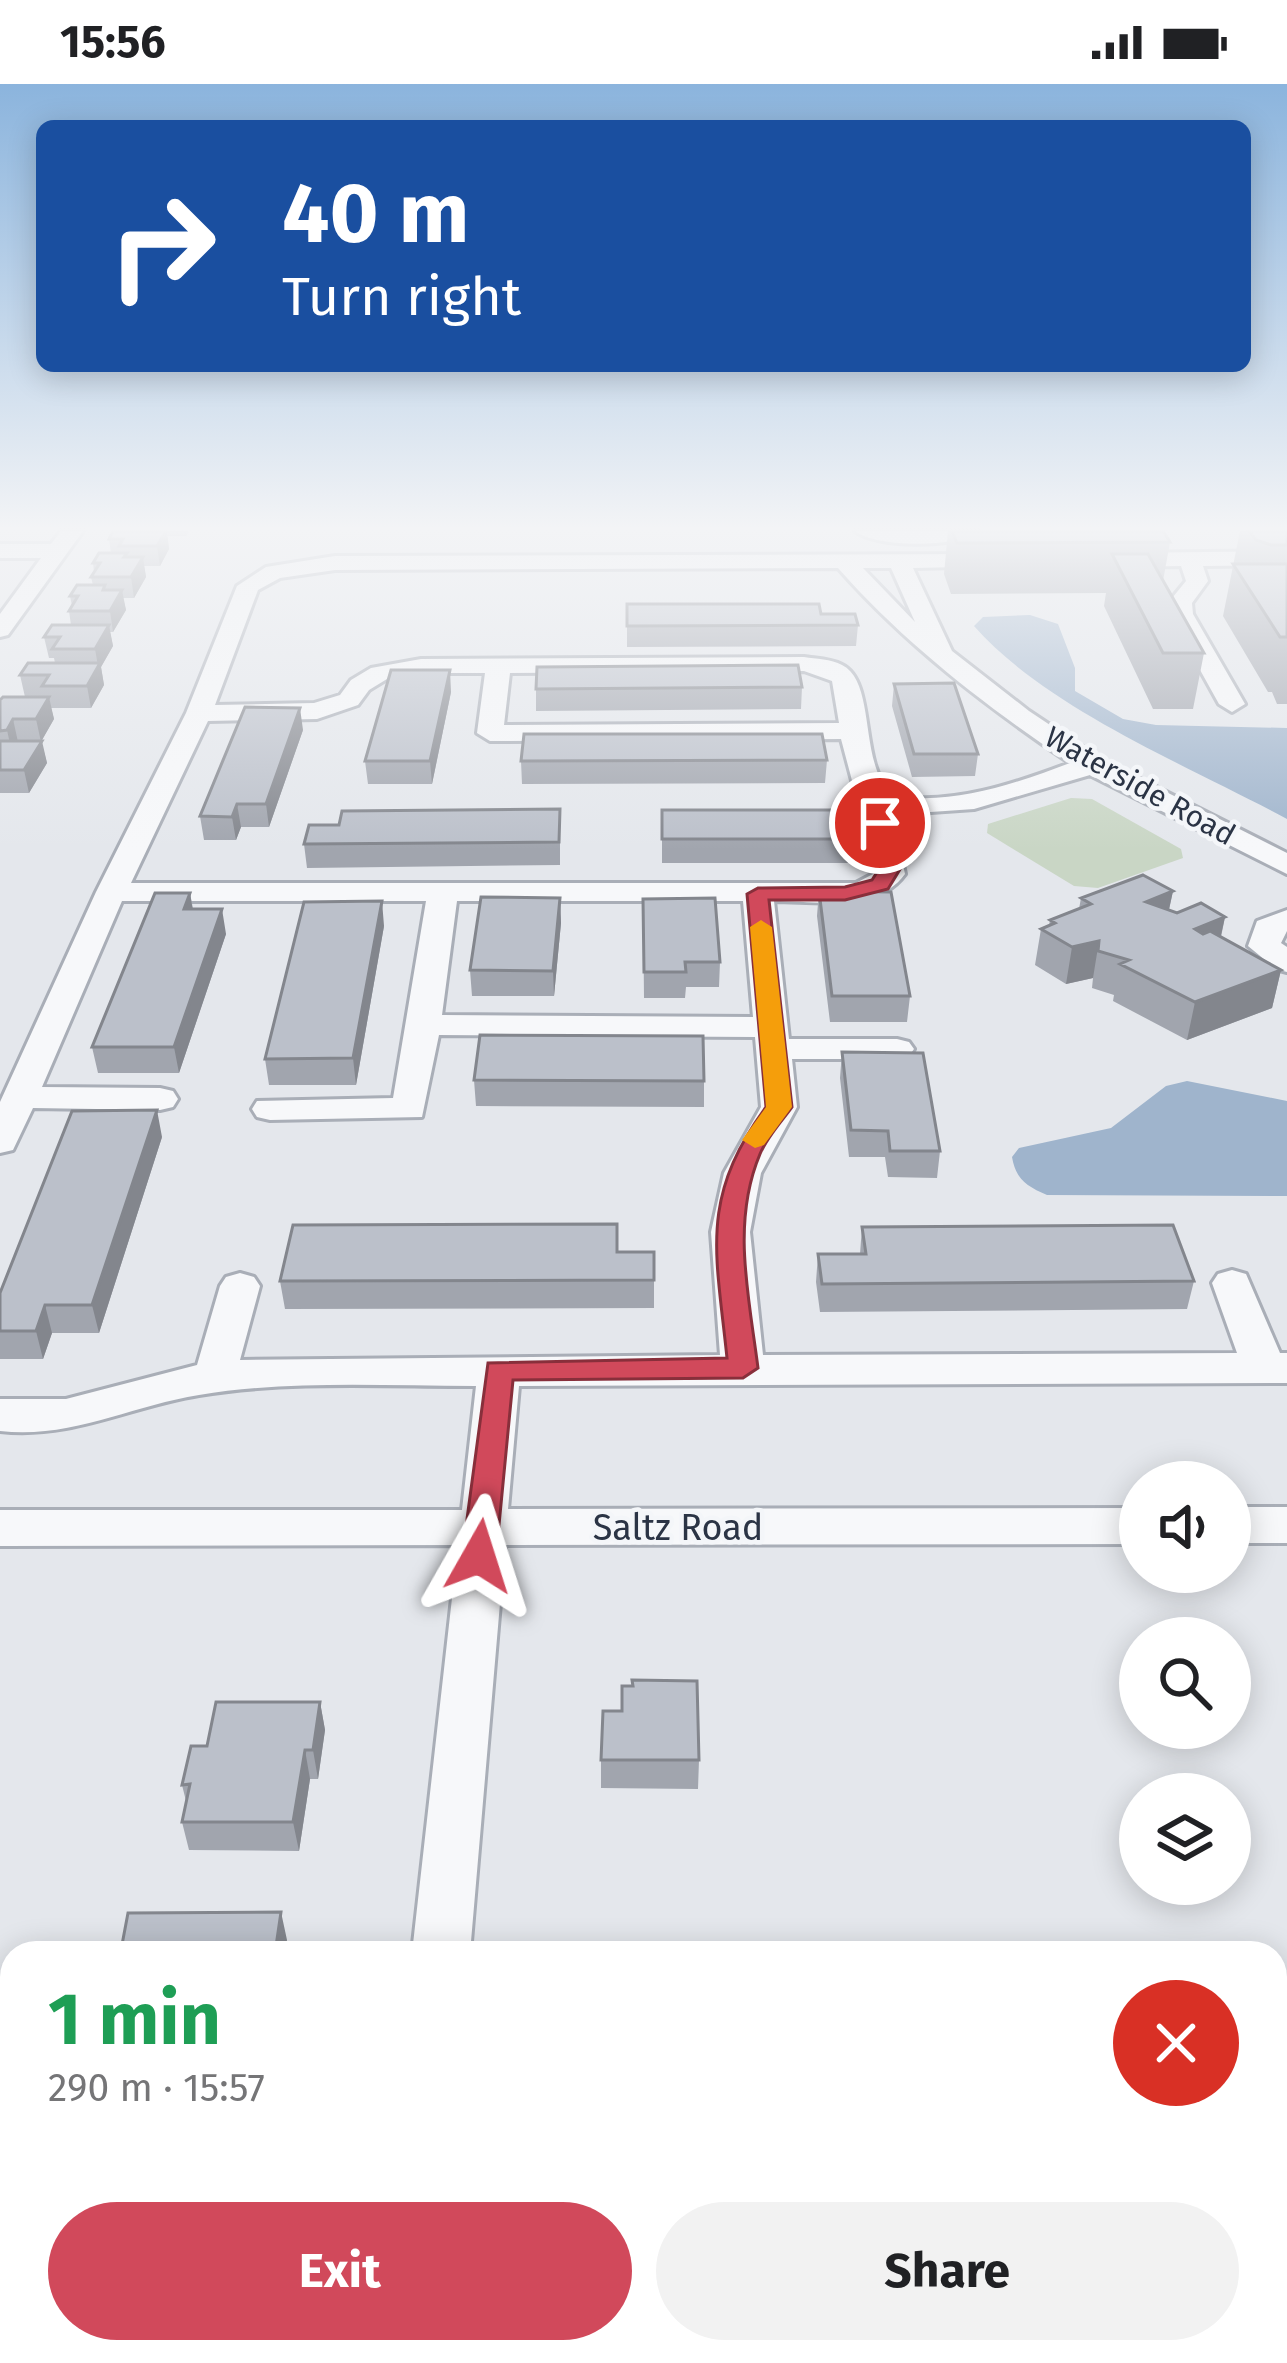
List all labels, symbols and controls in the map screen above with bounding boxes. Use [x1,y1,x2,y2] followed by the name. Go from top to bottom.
[60,15,166,69] text: 15:56
[282,163,470,264] text: 40 m
[84,168,240,324] icon: right
[282,265,521,329] text: Turn right
[1039,719,1241,853] street label: Waterside Road
[829,772,931,874] pin
[847,790,913,856] icon: arrive
[1119,1461,1251,1905] map controls
[1119,1461,1251,1593] button: sound
[416,1493,542,1619] position arrow
[593,1506,763,1550] street label: Saltz Road
[1119,1617,1251,1749] button: search
[1119,1773,1251,1905] button: layers
[48,1977,221,2063] text: 1 min
[1113,1980,1239,2106] button: close
[48,2065,265,2111] text: 290 m · 15:57
[48,2202,632,2340] button: Exit
[656,2202,1239,2340] button: Share

